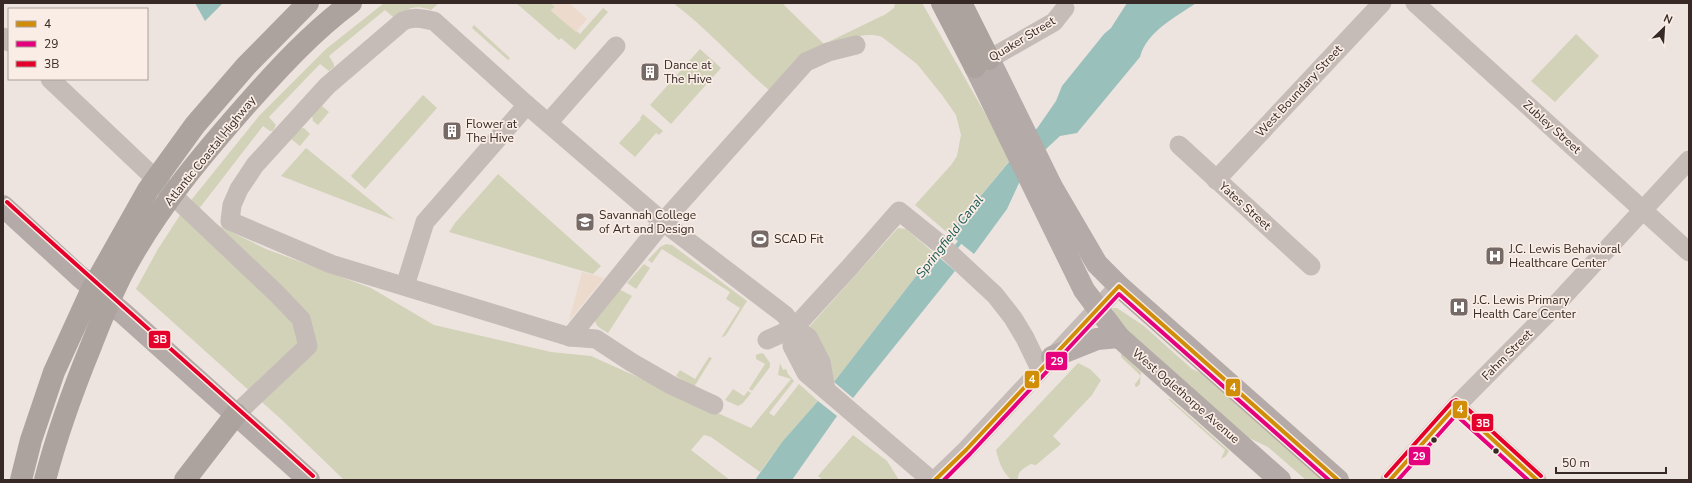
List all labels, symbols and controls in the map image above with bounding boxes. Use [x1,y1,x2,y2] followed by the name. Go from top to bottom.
[8,8,148,80] legend
[1644,8,1684,48] north arrow
[1661,11,1675,28] text: N
[986,13,1059,65] street label: Quaker Street
[44,16,51,32] text: 4
[44,36,58,52] text: 29
[1252,41,1346,140] street label: West Boundary Street
[44,56,59,72] text: 3B
[664,57,712,87] place label: Dance at The Hive
[639,61,661,83] building icon: Dance at The Hive
[161,92,260,209] street label: Atlantic Coastal Highway
[1520,97,1585,158] street label: Zubley Street
[466,116,518,146] place label: Flower at The Hive
[441,120,463,142] building icon: Flower at The Hive
[1215,178,1275,234] street label: Yates Street
[912,191,988,282] water label: Springfield Canal
[599,207,696,237] place label: Savannah College of Art and Design
[574,211,596,233] school or university icon: Savannah College of Art and Design
[749,228,771,250] sports icon: SCAD Fit
[774,231,824,247] place label: SCAD Fit
[1508,241,1621,271] place label: J.C. Lewis Behavioral Healthcare Center
[1484,245,1506,267] hospital icon: J.C. Lewis Behavioral Healthcare Center
[1472,292,1577,322] place label: J.C. Lewis Primary Health Care Center
[1448,296,1470,318] hospital icon: J.C. Lewis Primary Health Care Center
[1478,326,1536,384] street label: Fahm Street
[148,330,171,349] line badge: 3B
[153,332,167,347] text: 3B
[1129,345,1243,447] street label: West Oglethorpe Avenue
[1045,351,1068,371] line badge: 29
[1050,354,1064,369] text: 29
[1024,370,1040,389] line badge: 4
[1029,372,1036,387] text: 4
[1225,378,1241,397] line badge: 4
[1230,380,1237,395] text: 4
[1452,400,1468,419] line badge: 4
[1457,402,1464,417] text: 4
[1471,413,1494,432] line badge: 3B
[1476,416,1490,431] text: 3B
[1429,435,1439,445] unlabelled marker
[1408,446,1431,466] line badge: 29
[1491,446,1501,456] unlabelled marker
[1412,449,1426,464] text: 29
[1556,449,1666,475] scale bar
[1562,455,1590,471] text: 50 m

